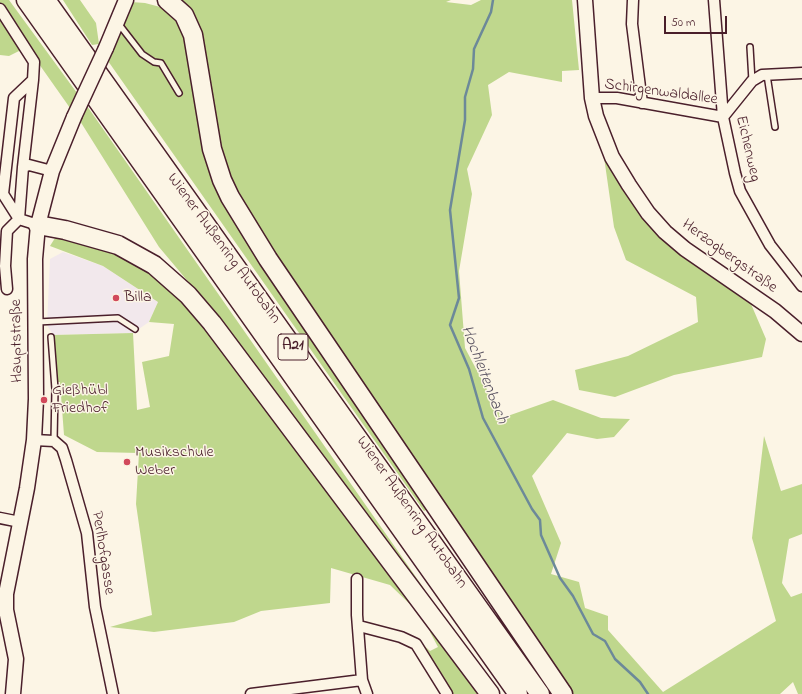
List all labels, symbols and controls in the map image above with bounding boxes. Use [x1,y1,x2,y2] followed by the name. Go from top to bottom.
[666,8,729,34] scale bar
[671,14,695,32] text: 50 m
[603,76,719,110] street label: Schirgenwaldallee
[730,114,764,184] street label: Eichenweg
[162,170,284,328] street label: Wiener Außenring Autobahn
[677,216,781,298] street label: Herzogbergstraße
[124,288,152,308] place label: Billa
[111,293,121,303] marker: Billa
[8,299,28,383] street label: Hauptstraße
[455,323,511,427] water label: Hochleitenbach
[278,334,308,360] road number: A21
[52,381,108,419] place label: Gießhübl Friedhof
[39,395,49,405] marker: Gießhübl Friedhof
[351,433,471,593] street label: Wiener Außenring Autobahn
[135,443,214,481] place label: Musikschule Weber
[122,457,132,467] marker: Musikschule Weber
[86,510,118,596] street label: Perlhofgasse

